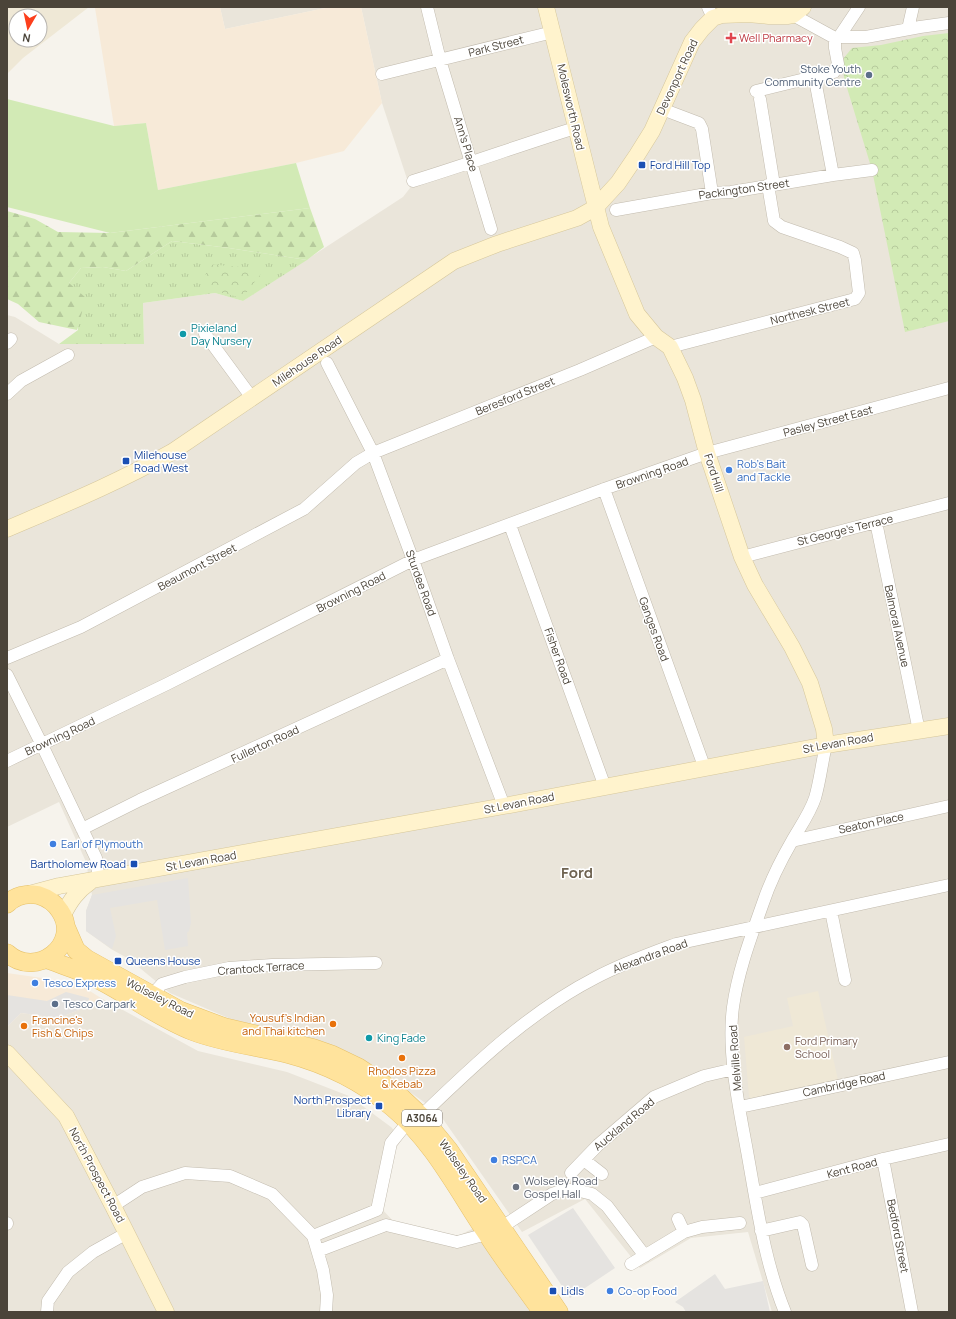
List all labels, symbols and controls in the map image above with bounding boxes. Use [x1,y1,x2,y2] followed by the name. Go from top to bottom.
[8,8,48,48] north arrow
[21,30,31,46] text: N
[739,30,813,45] place label: Well Pharmacy
[467,31,525,60] street label: Park Street
[726,33,736,43] marker: Well Pharmacy
[652,37,701,117] street label: Devonport Road
[765,61,862,89] place label: Stoke Youth Community Centre
[554,62,589,152] street label: Molesworth Road
[864,70,874,80] marker: Stoke Youth Community Centre
[451,114,482,174] street label: Ann's Place
[650,157,711,172] place label: Ford Hill Top
[637,160,647,170] marker: Ford Hill Top
[698,175,790,202] street label: Packington Street
[769,293,851,328] street label: Northesk Street
[191,320,252,348] place label: Pixieland Day Nursery
[178,329,188,339] marker: Pixieland Day Nursery
[269,332,344,389] street label: Milehouse Road
[473,373,557,418] street label: Beresford Street
[781,401,874,440] street label: Pasley Street East
[134,447,189,475] place label: Milehouse Road West
[701,452,728,494] street label: Ford Hill
[614,453,690,492] street label: Browning Road
[121,456,131,466] marker: Milehouse Road West
[737,456,791,484] place label: Rob's Bait and Tackle
[724,465,734,475] marker: Rob's Bait and Tackle
[795,510,895,549] street label: St George's Terrace
[155,540,239,594] street label: Beaumont Street
[403,548,440,618] street label: Sturdee Road
[314,568,388,615] street label: Browning Road
[881,583,914,669] street label: Balmoral Avenue
[636,595,673,663] street label: Ganges Road
[541,625,576,686] street label: Fisher Road
[22,713,97,758] street label: Browning Road
[228,721,301,766] street label: Fullerton Road
[801,729,874,756] street label: St Levan Road
[482,788,555,817] street label: St Levan Road
[837,808,905,837] street label: Seaton Place
[61,836,143,851] place label: Earl of Plymouth
[48,839,58,849] marker: Earl of Plymouth
[164,847,237,874] street label: St Levan Road
[30,856,126,871] place label: Bartholomew Road
[129,859,139,869] marker: Bartholomew Road
[561,862,593,883] district label: Ford
[610,935,689,976] street label: Alexandra Road
[126,953,201,968] place label: Queens House
[113,956,123,966] marker: Queens House
[217,957,305,978] street label: Crantock Terrace
[124,974,197,1021] street label: Wolseley Road
[43,975,116,990] place label: Tesco Express
[30,978,40,988] marker: Tesco Express
[63,996,136,1011] place label: Tesco Carpark
[50,999,60,1009] marker: Tesco Carpark
[242,1010,325,1038] place label: Yousuf's Indian and Thai kitchen
[32,1012,93,1040] place label: Francine's Fish & Chips
[328,1019,338,1029] marker: Yousuf's Indian and Thai kitchen
[19,1021,29,1031] marker: Francine's Fish & Chips
[725,1024,744,1092] street label: Melville Road
[377,1030,426,1045] place label: King Fade
[364,1033,374,1043] marker: King Fade
[795,1033,858,1061] place label: Ford Primary School
[782,1042,792,1052] marker: Ford Primary School
[397,1053,407,1063] marker: Rhodos Pizza & Kebab
[368,1063,436,1091] place label: Rhodos Pizza & Kebab
[801,1067,887,1100] street label: Cambridge Road
[294,1092,371,1120] place label: North Prospect Library
[590,1094,657,1153] street label: Auckland Road
[374,1101,384,1111] marker: North Prospect Library
[402,1110,442,1126] road number: A3064
[66,1125,129,1225] street label: North Prospect Road
[436,1136,491,1205] street label: Wolseley Road
[502,1152,537,1167] place label: RSPCA
[825,1154,879,1181] street label: Kent Road
[489,1155,499,1165] marker: RSPCA
[524,1173,598,1201] place label: Wolseley Road Gospel Hall
[511,1182,521,1192] marker: Wolseley Road Gospel Hall
[884,1198,913,1274] street label: Bedford Street
[561,1283,584,1298] place label: Lidls
[618,1283,677,1298] place label: Co-op Food
[548,1286,558,1296] marker: Lidls
[605,1286,615,1296] marker: Co-op Food

